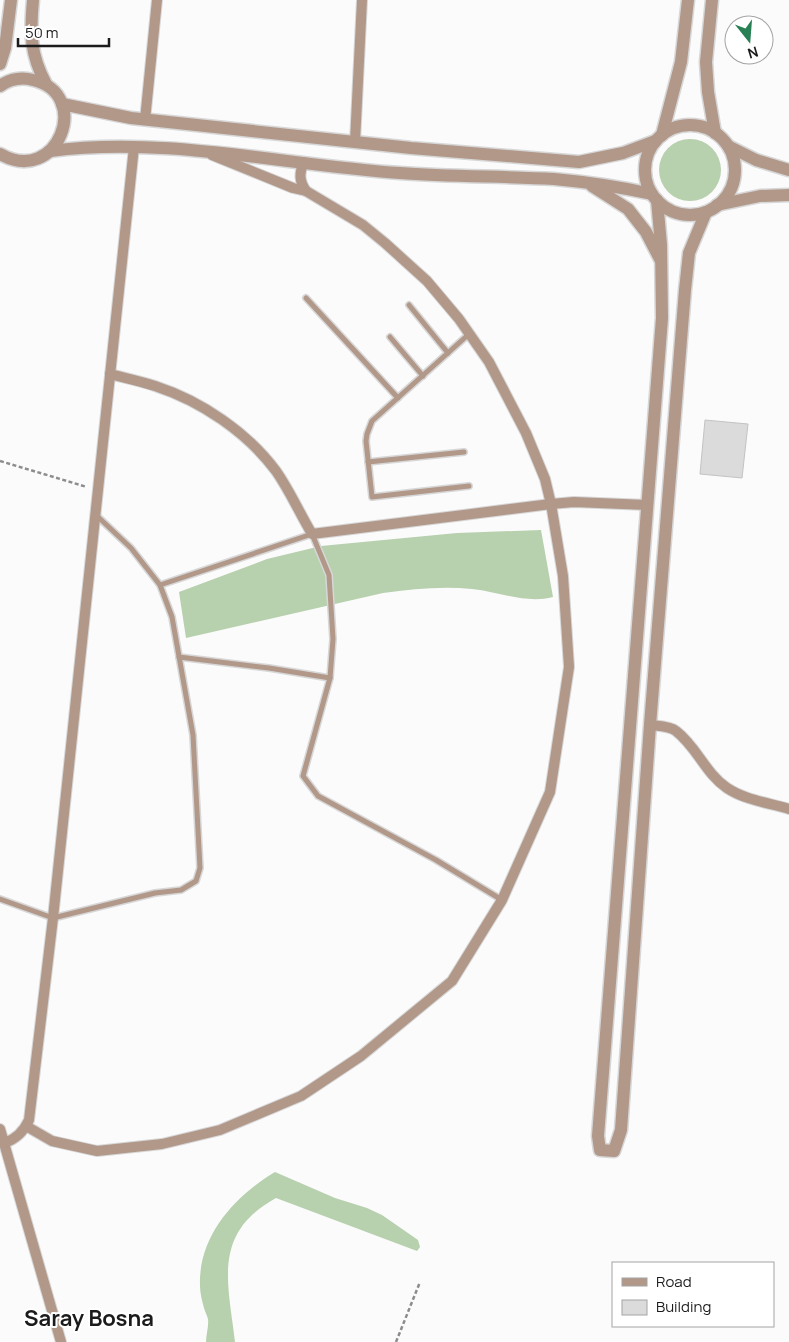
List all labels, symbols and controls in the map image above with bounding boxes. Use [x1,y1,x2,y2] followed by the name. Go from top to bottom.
[18,15,109,47] scale bar
[724,15,774,65] north arrow
[25,22,59,43] text: 50 m
[745,42,761,63] text: N
[612,1262,774,1327] legend
[656,1271,692,1292] text: Road
[656,1296,711,1317] text: Building
[24,1303,154,1333] district label: Saray Bosna

